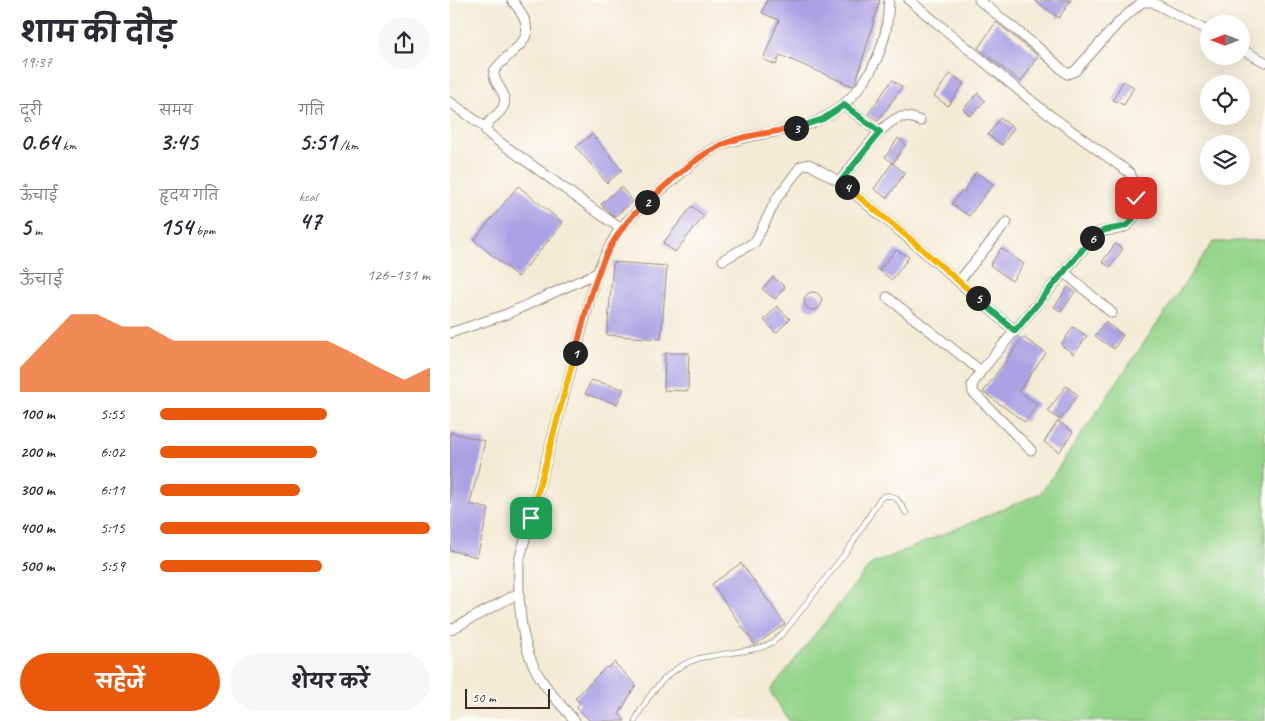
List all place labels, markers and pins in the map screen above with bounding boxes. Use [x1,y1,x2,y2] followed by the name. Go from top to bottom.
[784,116,808,140] pin: 3
[834,174,860,200] pin: 4
[1115,177,1157,219] pin
[634,190,660,214] pin: 2
[1080,226,1104,250] pin: 6
[966,286,990,310] pin: 5
[562,340,588,366] pin: 1
[510,497,552,539] pin

